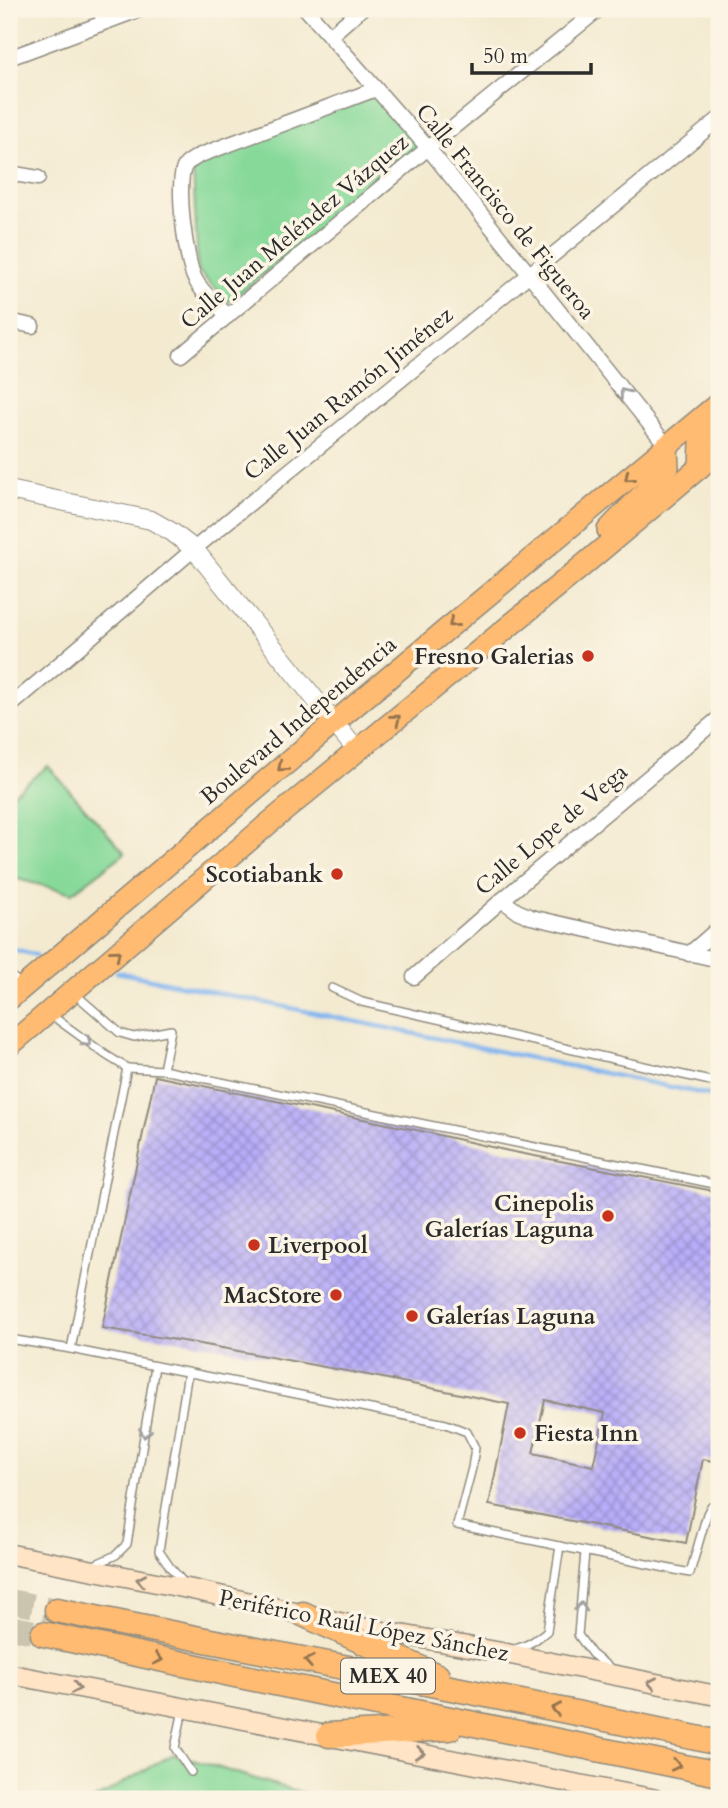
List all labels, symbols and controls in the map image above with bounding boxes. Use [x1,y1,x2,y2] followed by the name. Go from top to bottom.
[472,32,592,76] scale bar
[483,42,528,71] text: 50 m
[409,97,602,326] street label: Calle Francisco de Figueroa
[174,127,415,336] street label: Calle Juan Meléndez Vázquez
[237,299,459,487] street label: Calle Juan Ramón Jiménez
[620,388,632,401] one-way arrow
[624,469,636,482] one-way arrow
[448,615,460,628] one-way arrow
[194,629,403,812] street label: Boulevard Independencia
[414,641,574,672] place label: Fresno Galerias
[580,648,596,664] marker: Fresno Galerias
[389,714,401,727] one-way arrow
[469,756,634,902] street label: Calle Lope de Vega
[277,759,290,771] one-way arrow
[206,859,324,890] place label: Scotiabank
[329,866,345,882] marker: Scotiabank
[108,950,121,962] one-way arrow
[79,1033,92,1046] one-way arrow
[425,1188,595,1245] place label: Cinepolis Galerías Laguna
[600,1208,616,1224] marker: Cinepolis Galerías Laguna
[268,1230,368,1261] place label: Liverpool
[246,1237,262,1253] marker: Liverpool
[224,1280,322,1311] place label: MacStore
[328,1287,344,1303] marker: MacStore
[426,1301,596,1332] place label: Galerías Laguna
[404,1308,420,1324] marker: Galerías Laguna
[534,1418,639,1449] place label: Fiesta Inn
[512,1425,528,1441] marker: Fiesta Inn
[137,1427,152,1439] one-way arrow
[135,1573,147,1588] one-way arrow
[216,1582,511,1669] street label: Periférico Raúl López Sánchez
[573,1601,588,1613] one-way arrow
[152,1650,164,1665] one-way arrow
[303,1654,315,1669] one-way arrow
[341,1658,435,1694] road number: MEX 40
[646,1676,658,1691] one-way arrow
[70,1679,82,1694] one-way arrow
[550,1702,562,1717] one-way arrow
[414,1745,426,1760] one-way arrow
[670,1756,682,1771] one-way arrow

